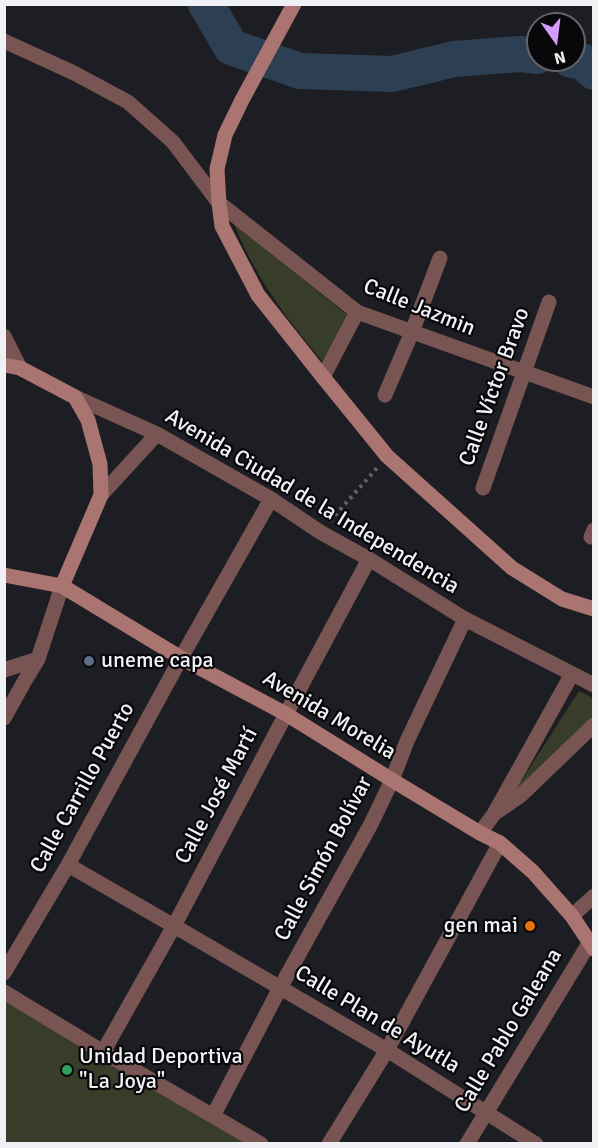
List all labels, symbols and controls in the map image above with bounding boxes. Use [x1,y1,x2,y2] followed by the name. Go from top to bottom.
[526,12,586,72] north arrow
[552,46,568,69] text: N
[359,274,479,342] street label: Calle Jazmin
[454,304,536,470] street label: Calle Víctor Bravo
[160,404,464,600] street label: Avenida Ciudad de la Independencia
[101,648,214,674] place label: uneme capa
[82,654,96,668] marker: uneme capa
[258,666,400,766] street label: Avenida Morelia
[25,698,141,878] street label: Calle Carrillo Puerto
[170,723,264,869] street label: Calle José Martí
[269,772,379,946] street label: Calle Simón Bolívar
[444,913,518,939] place label: gen mai
[523,919,537,933] marker: gen mai
[450,944,568,1118] street label: Calle Pablo Galeana
[290,960,464,1080] street label: Calle Plan de Ayutla
[79,1044,243,1096] place label: Unidad Deportiva "La Joya"
[60,1063,74,1077] marker: Unidad Deportiva "La Joya"

